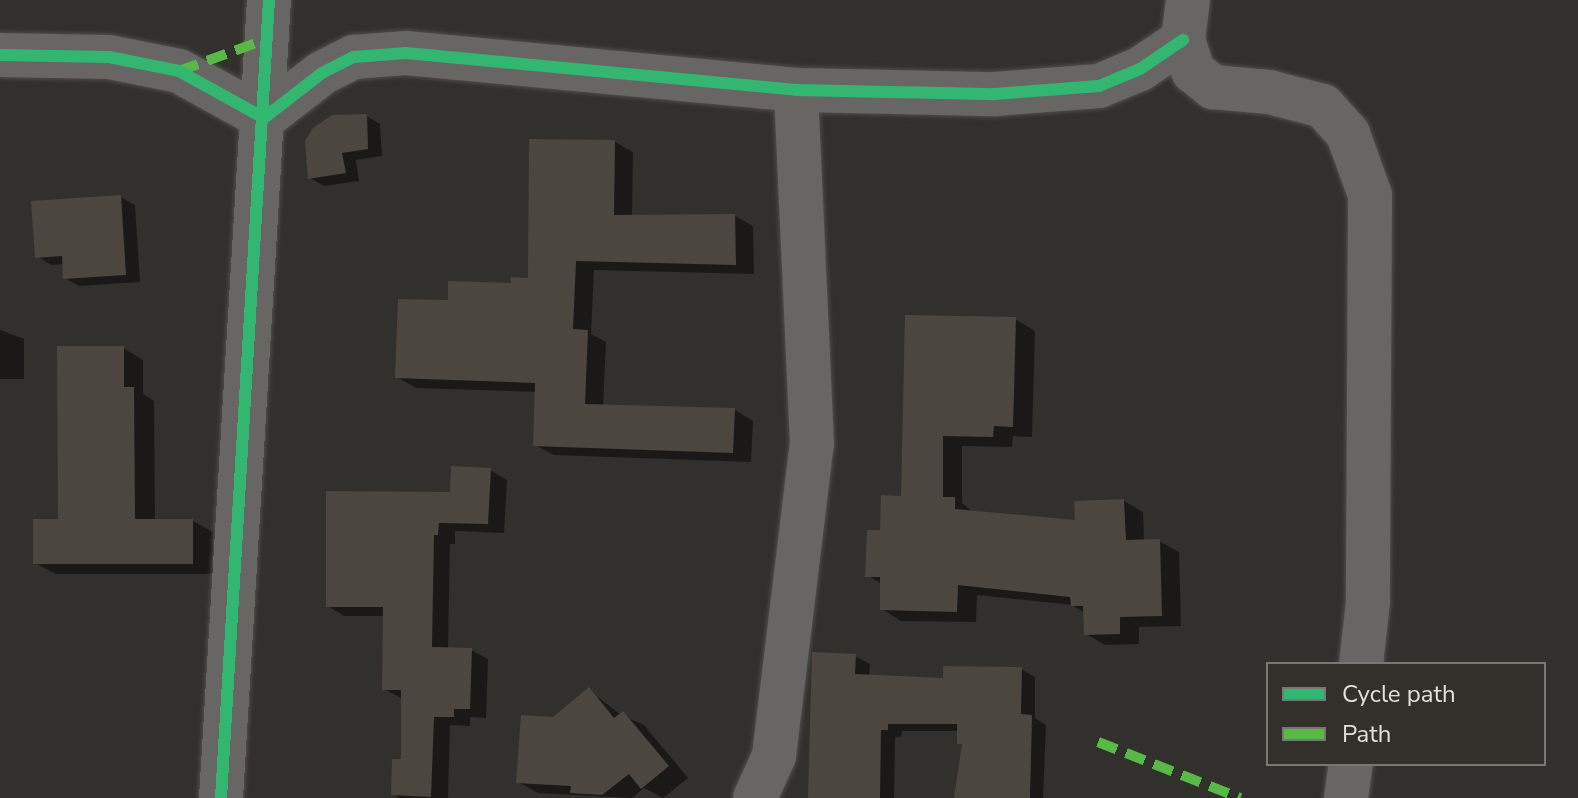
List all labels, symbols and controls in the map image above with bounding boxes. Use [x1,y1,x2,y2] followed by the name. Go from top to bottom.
[1266,662,1546,766] legend
[1342,678,1456,710] text: Cycle path
[1342,718,1391,750] text: Path

